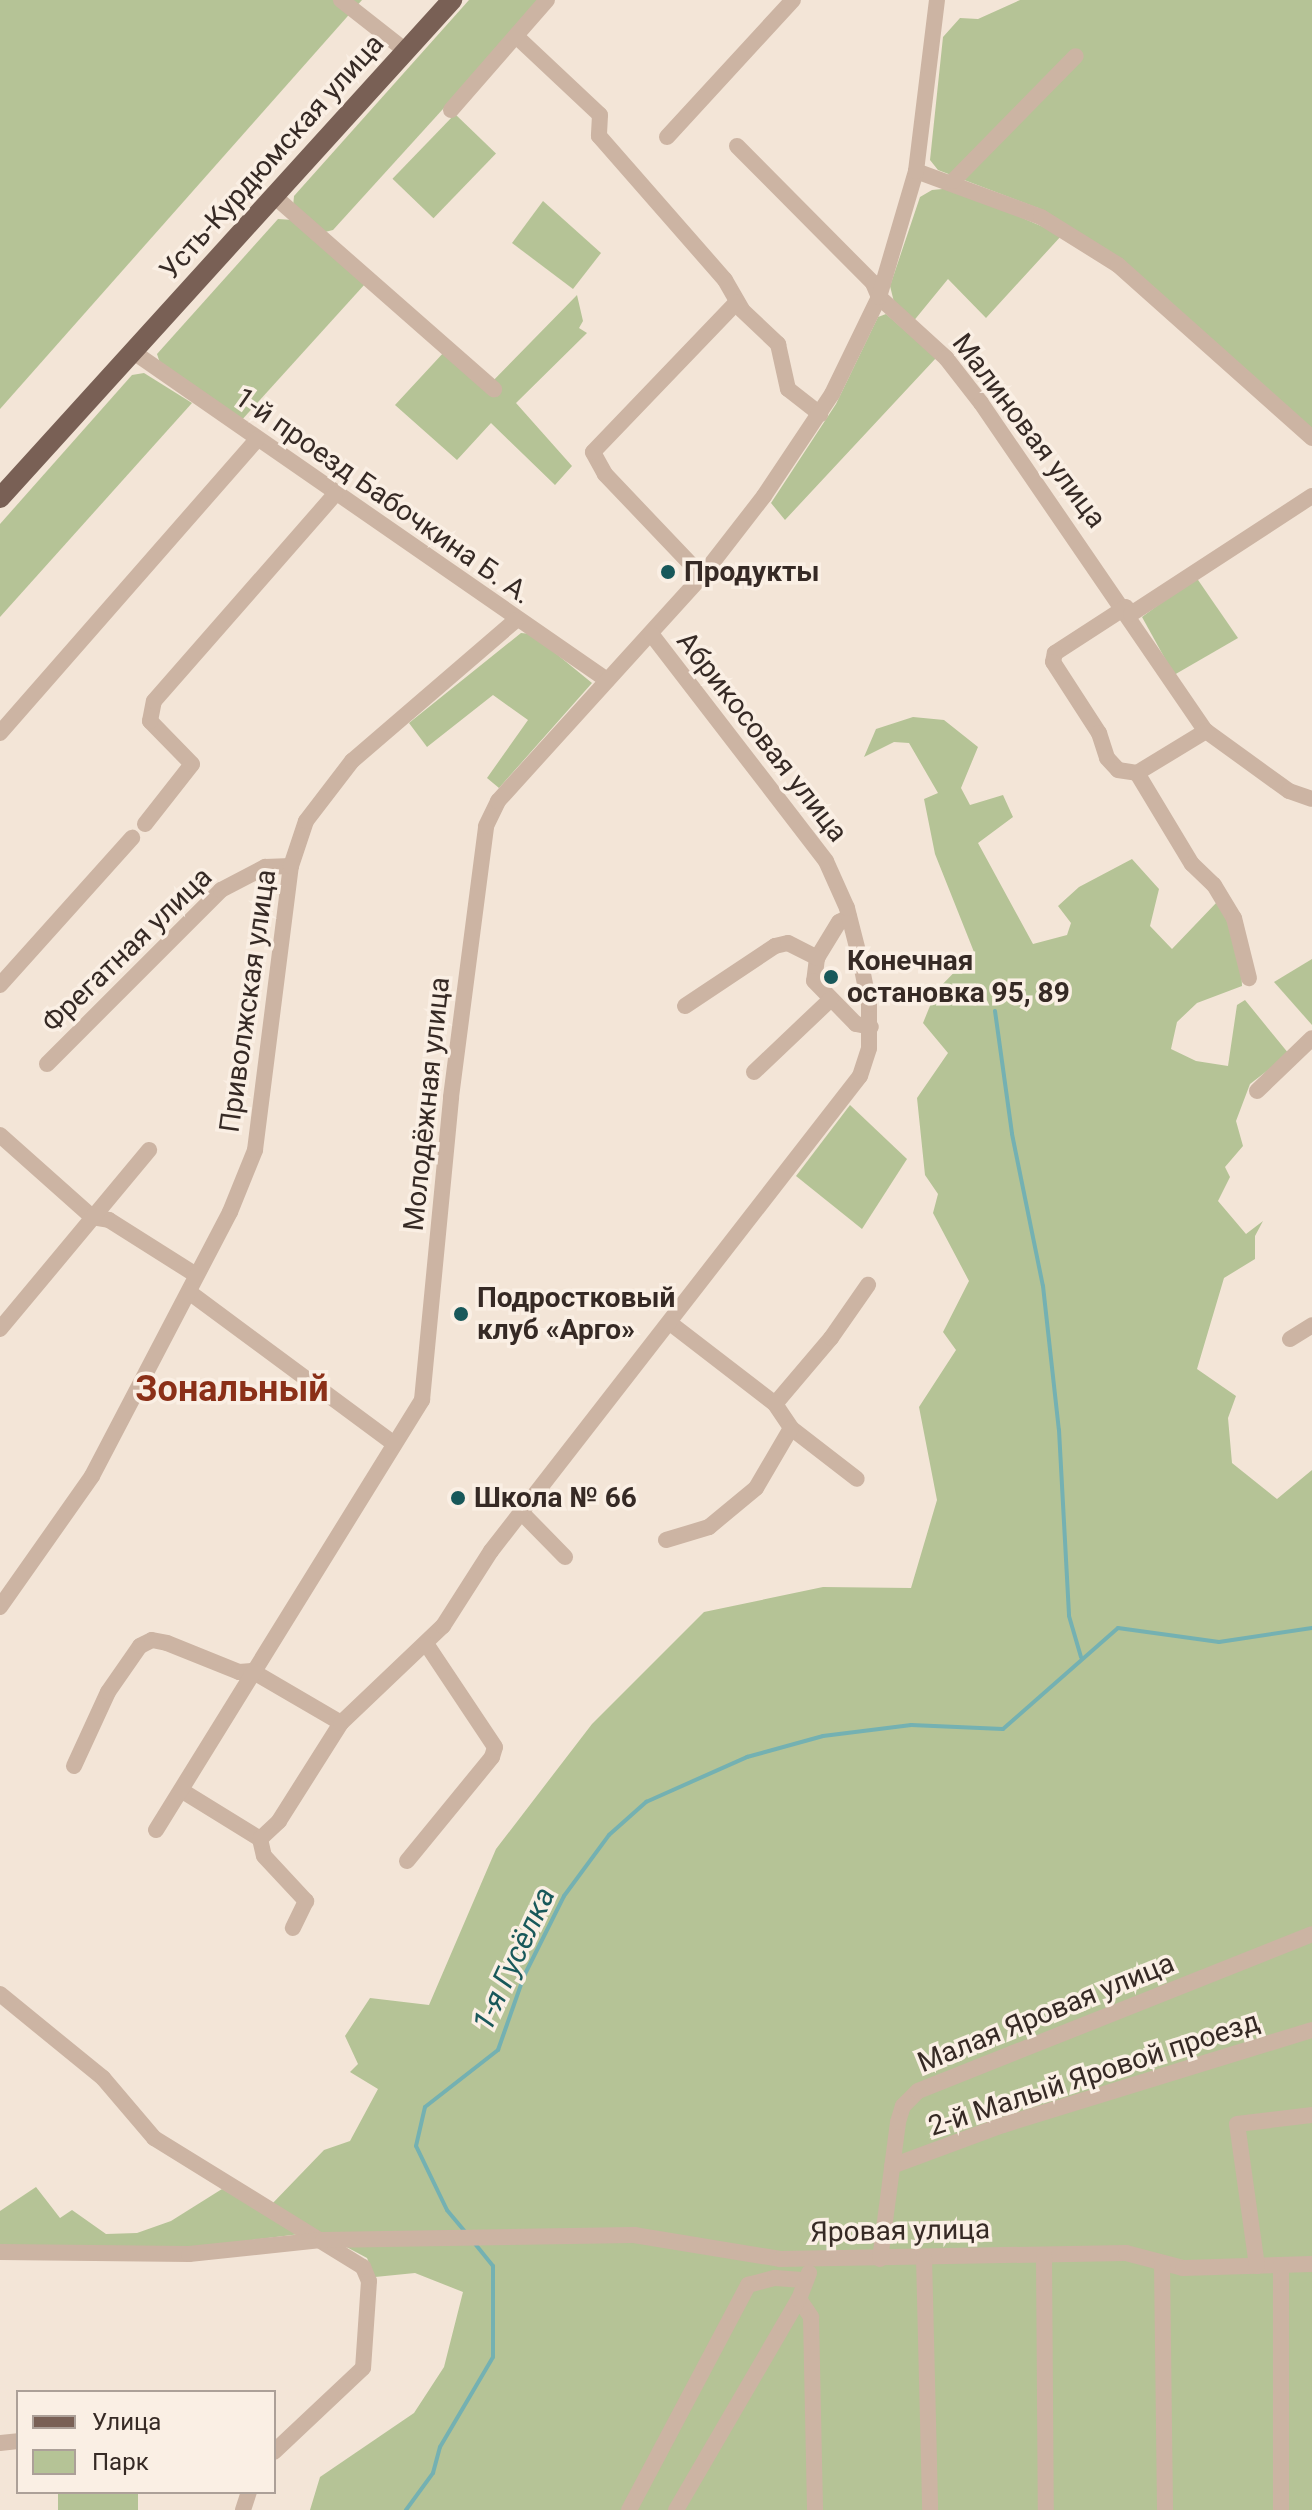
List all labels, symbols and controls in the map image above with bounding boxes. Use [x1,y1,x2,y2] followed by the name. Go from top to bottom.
[153,27,391,287] street label: Усть-Курдюмская улица
[945,327,1113,535] street label: Малиновая улица
[228,381,538,611] street label: 1-й проезд Бабочкина Б. А.
[684,555,819,589] place label: Продукты
[659,563,677,581] marker: Продукты
[670,625,854,849] street label: Абрикосовая улица
[35,860,219,1040] street label: Фрегатная улица
[213,867,283,1135] street label: Приволжская улица
[847,944,1070,1010] place label: Конечная остановка 95, 89
[822,968,840,986] marker: Конечная остановка 95, 89
[397,975,457,1233] street label: Молодёжная улица
[477,1281,675,1347] place label: Подростковый клуб «Арго»
[452,1305,470,1323] marker: Подростковый клуб «Арго»
[135,1368,329,1412] district label: Зональный
[474,1481,637,1515] place label: Школа № 66
[449,1489,467,1507] marker: Школа № 66
[465,1881,563,2037] water label: 1-я Гусёлка
[913,1946,1179,2080] street label: Малая Яровая улица
[924,2005,1264,2143] street label: 2-й Малый Яровой проезд
[810,2213,990,2249] street label: Яровая улица
[16,2390,276,2494] legend
[92,2408,161,2436] text: Улица
[92,2448,149,2476] text: Парк

